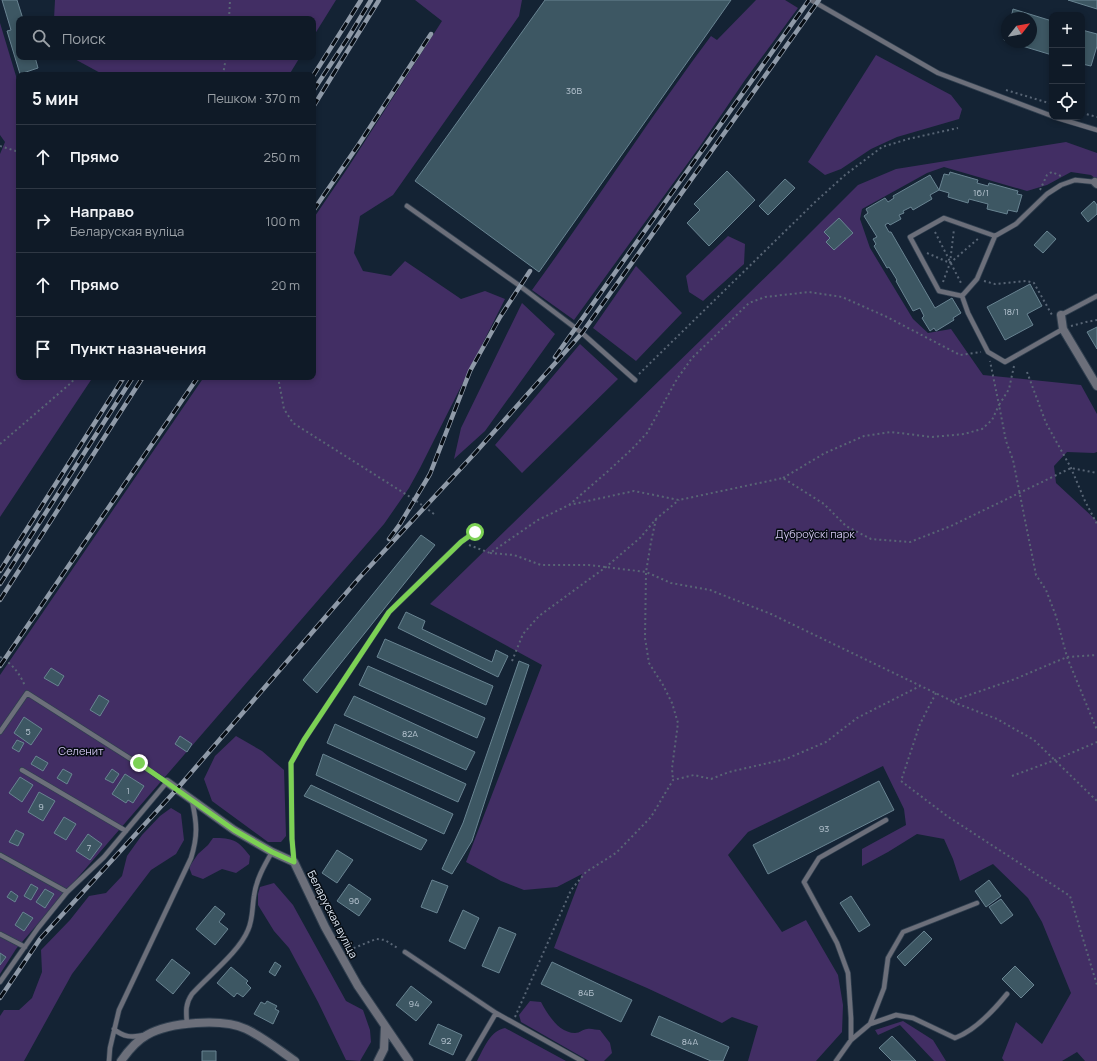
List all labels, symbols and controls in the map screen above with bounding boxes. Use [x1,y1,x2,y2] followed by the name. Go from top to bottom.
[1001,12,1037,48] north arrow
[1049,12,1085,120] map controls
[1049,12,1085,48] button: +
[16,16,316,60] search box
[30,27,52,49] icon: search
[62,28,106,49] text: Поиск
[1049,48,1085,84] button: −
[566,84,583,97] house number: 36В
[1049,84,1085,120] button: locate
[32,87,79,110] text: 5 мин
[207,89,300,107] text: Пешком · 370 m
[32,146,54,168] icon: ahead
[70,146,119,167] text: Прямо
[264,148,300,166] text: 250 m
[973,186,989,199] house number: 16/1
[70,201,134,222] text: Направо
[32,210,54,232] icon: right
[265,212,300,230] text: 100 m
[70,222,184,240] text: Беларуская вуліца
[32,274,54,296] icon: ahead
[70,274,119,295] text: Прямо
[271,276,300,294] text: 20 m
[1003,305,1019,318] house number: 18/1
[32,338,54,360] icon: arrive
[70,338,206,359] text: Пункт назначения
[466,523,484,541] route start
[775,526,855,541] park label: Дуброўскі парк
[25,725,31,738] house number: 5
[402,727,418,740] house number: 82А
[58,743,104,758] park label: Селенит
[130,754,148,772] route end
[126,784,130,797] house number: 1
[38,800,44,813] house number: 9
[819,822,829,835] house number: 93
[87,841,92,854] house number: 7
[304,868,362,960] street label: Беларуская вуліца
[348,894,360,907] house number: 96
[578,986,595,999] house number: 84Б
[409,997,419,1010] house number: 94
[441,1034,451,1047] house number: 92
[682,1035,698,1048] house number: 84А

